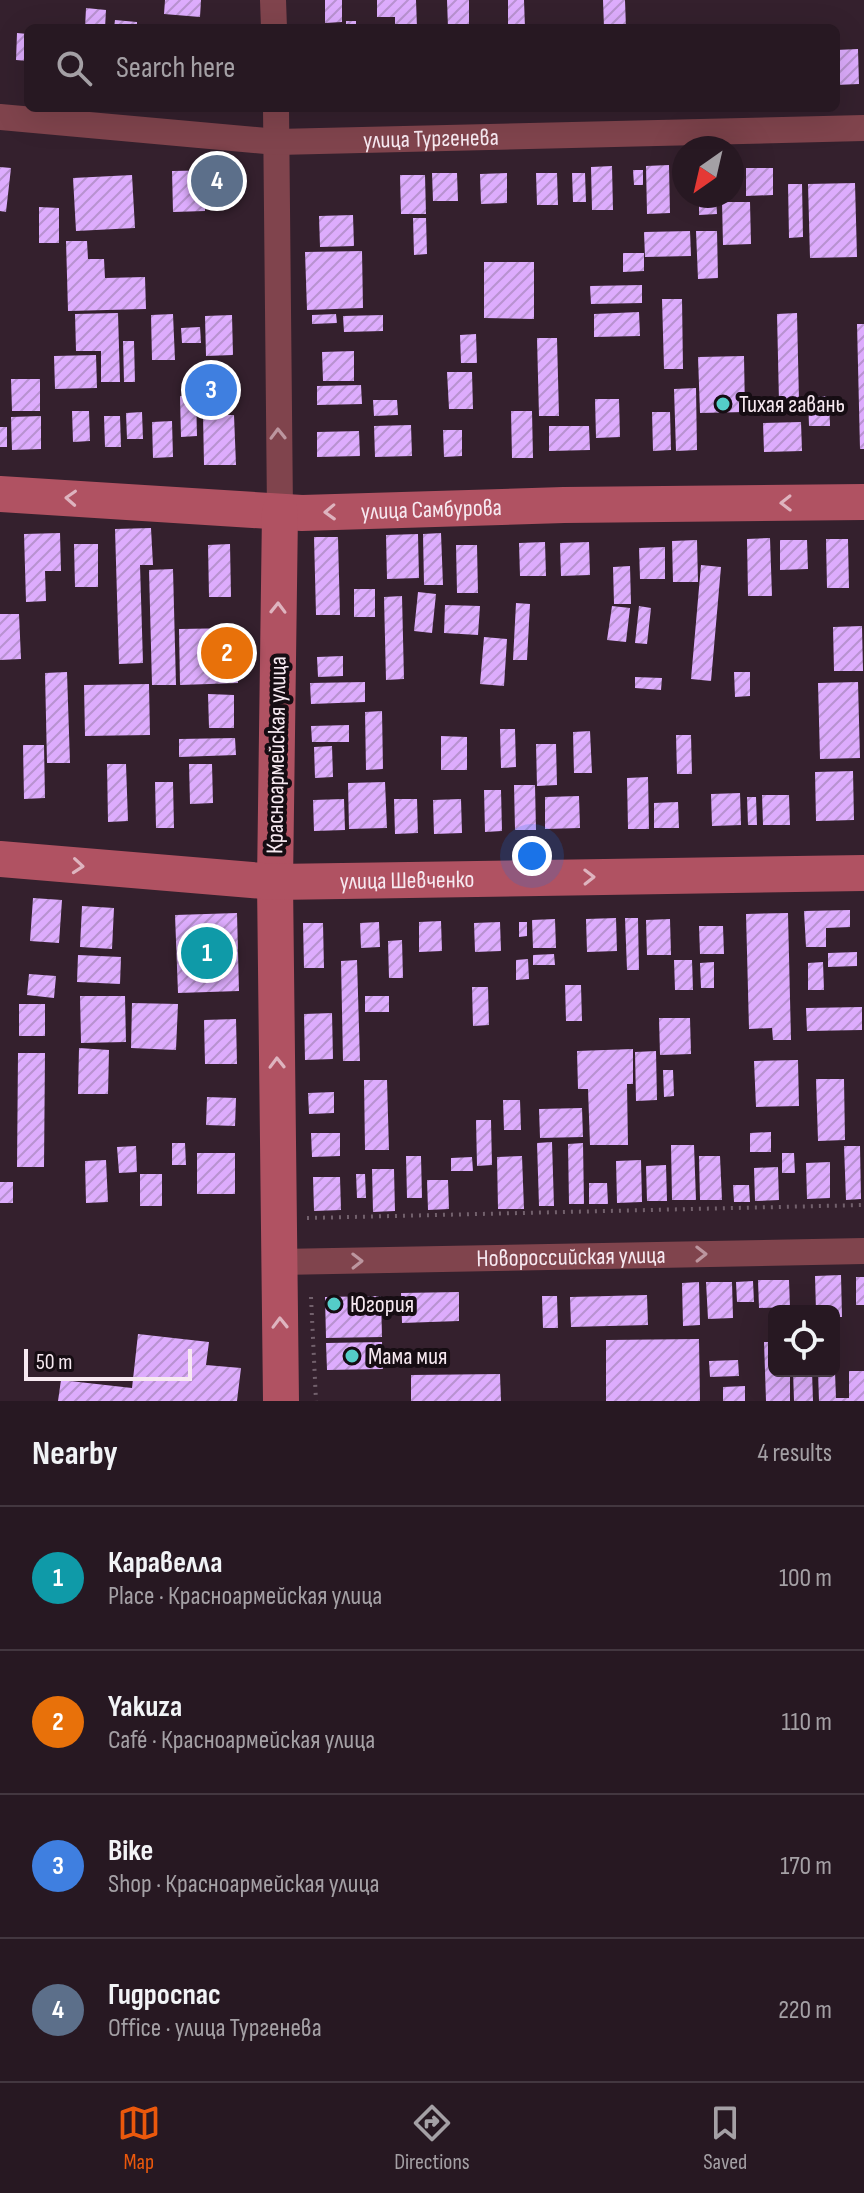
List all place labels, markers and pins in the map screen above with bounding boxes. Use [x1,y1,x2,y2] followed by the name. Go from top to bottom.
[191,151,243,211] pin: 4
[185,360,237,420] pin: 3
[739,390,845,419] place label: Тихая гавань
[714,395,732,413] marker: Тихая гавань
[201,623,253,683] pin: 2
[181,923,233,983] pin: 1
[350,1290,414,1319] place label: Югория
[325,1295,343,1313] marker: Югория
[368,1342,447,1371] place label: Мама мия
[343,1347,361,1365] marker: Мама мия

